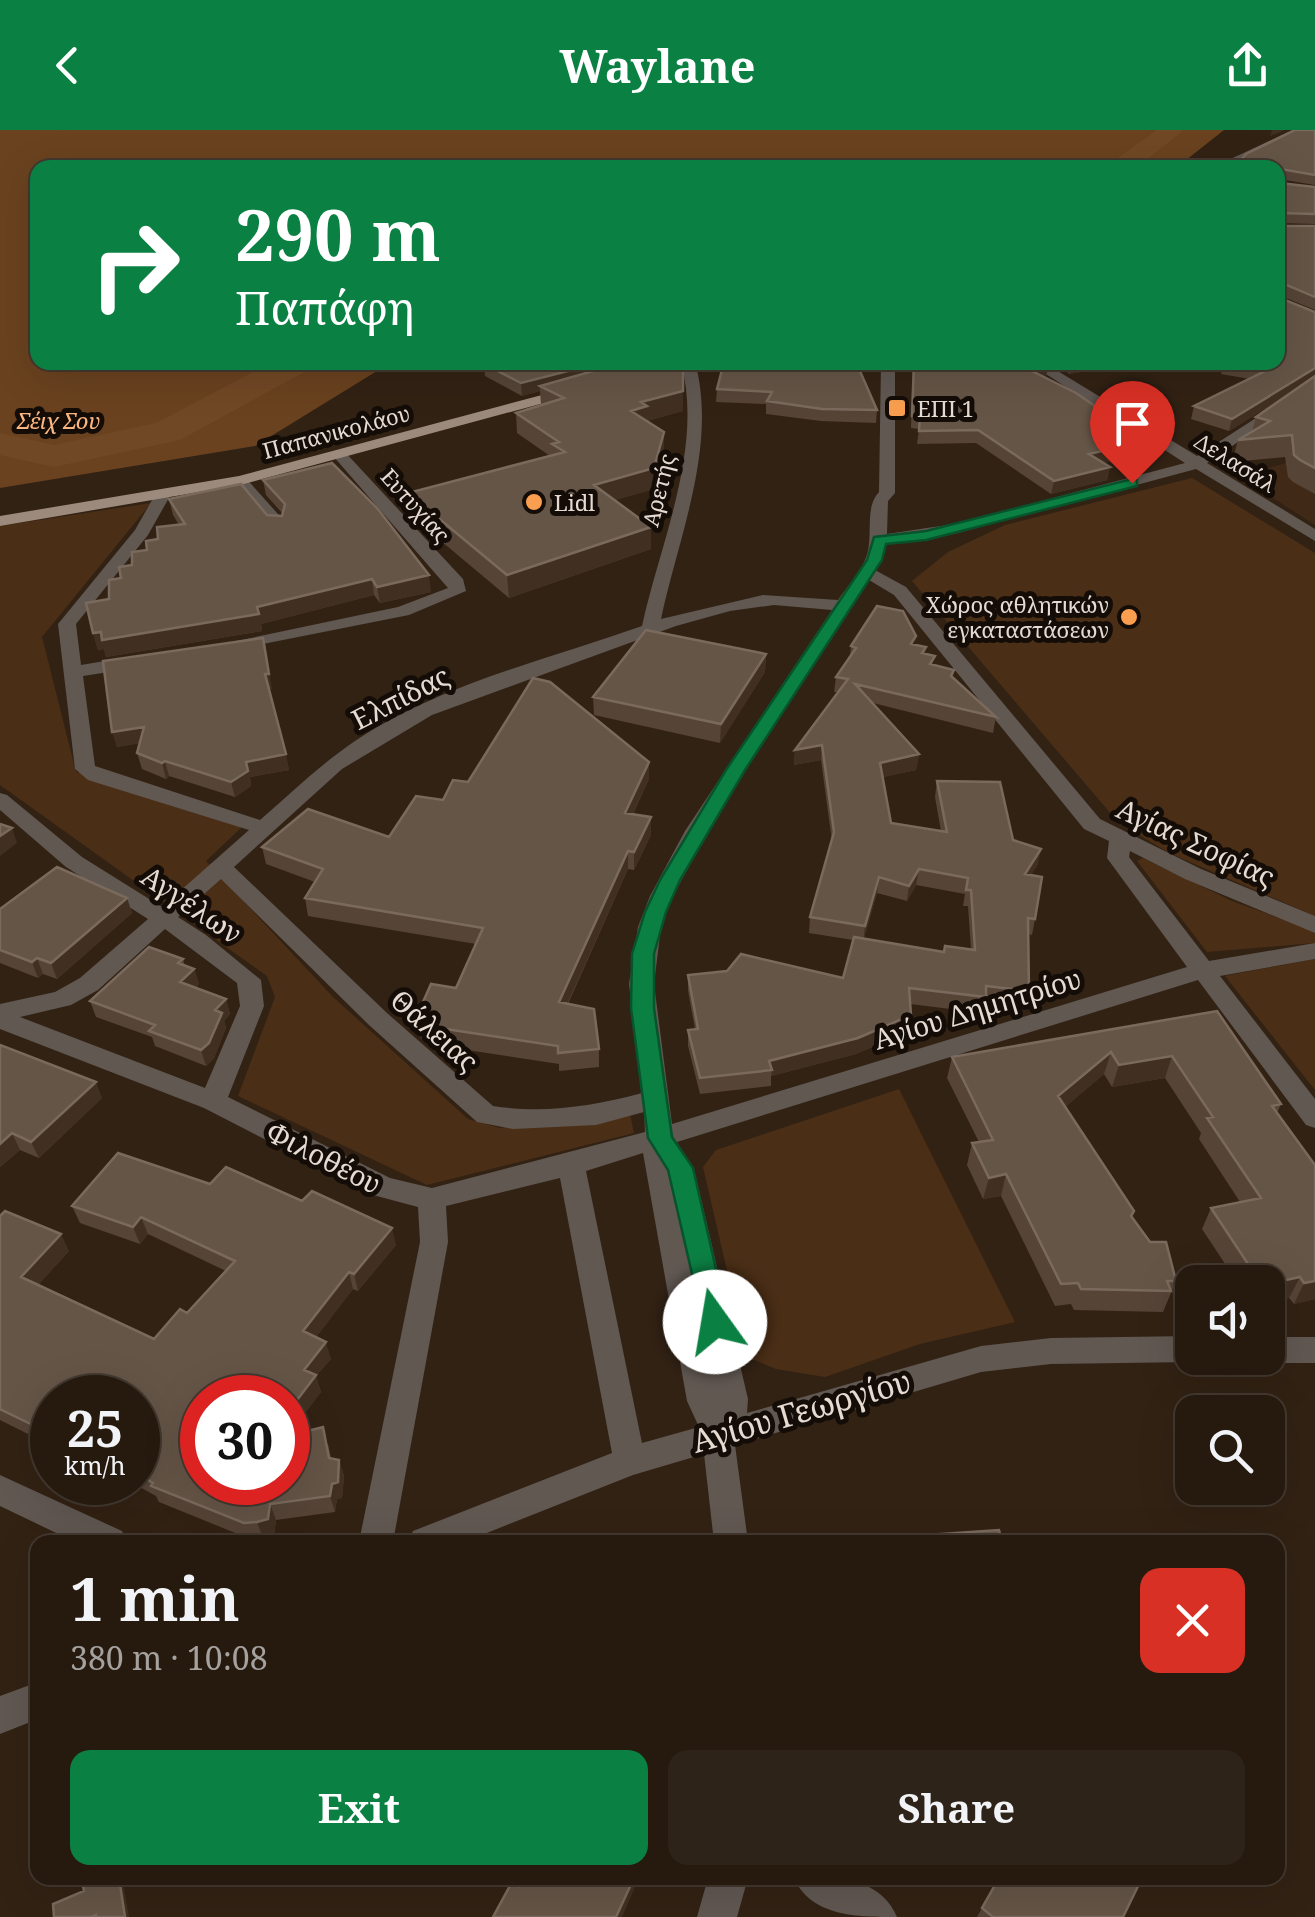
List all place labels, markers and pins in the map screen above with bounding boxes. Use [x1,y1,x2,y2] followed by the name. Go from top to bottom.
[1090,381,1175,484] pin
[917,393,974,423] place label: ΕΠΙ 1
[886,397,908,419] marker: ΕΠΙ 1
[554,487,595,517] place label: Lidl
[523,491,545,513] marker: Lidl
[926,589,1109,644] place label: Χώρος αθλητικών εγκαταστάσεων
[1118,606,1140,628] marker: Χώρος αθλητικών εγκαταστάσεων

